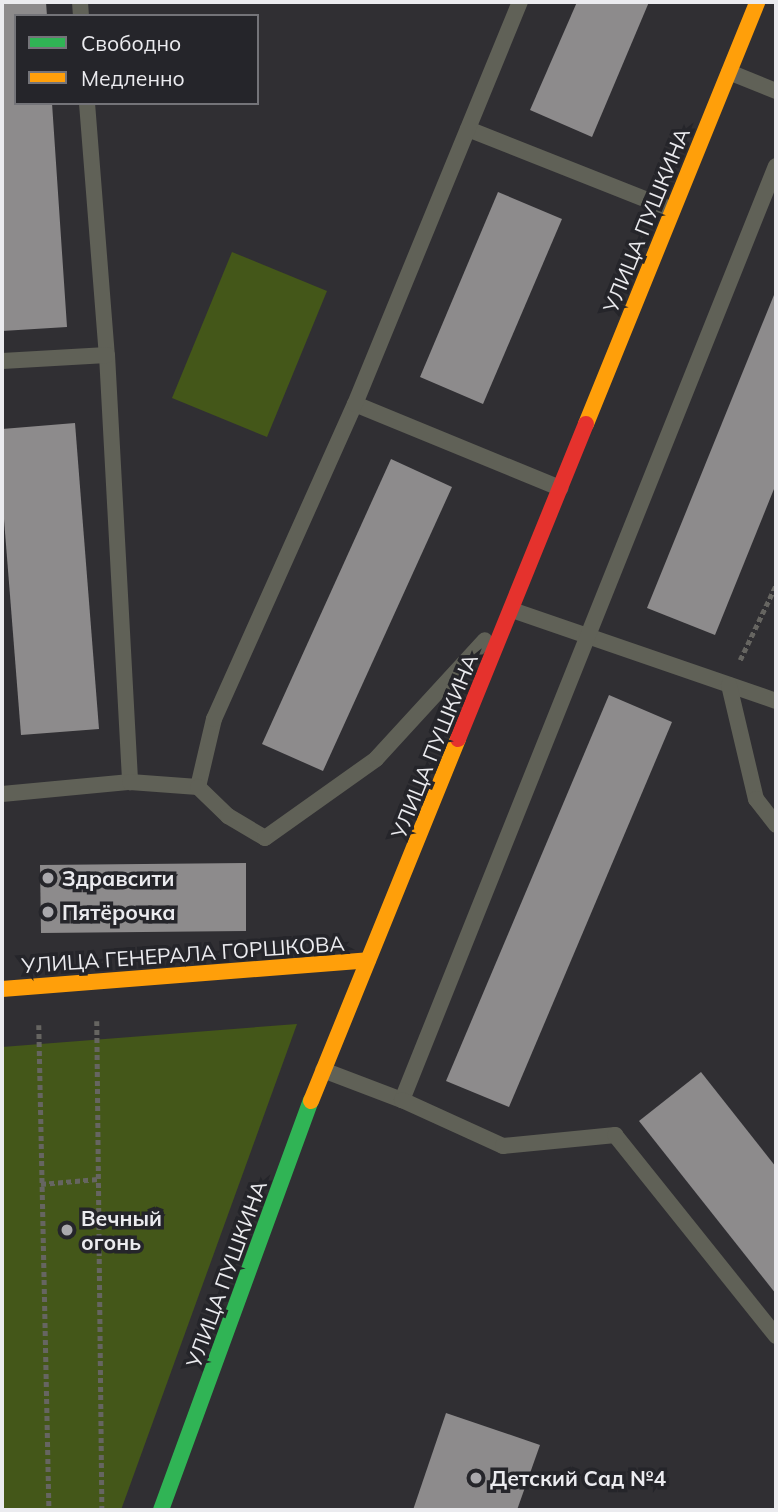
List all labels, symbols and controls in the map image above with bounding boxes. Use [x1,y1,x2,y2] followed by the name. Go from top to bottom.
[14,14,259,105] legend
[81,30,181,56] text: Свободно
[81,65,185,91] text: Медленно
[597,124,695,316] street label: УЛИЦА ПУШКИНА
[385,650,483,842] street label: УЛИЦА ПУШКИНА
[62,865,174,891] place label: Здравсити
[40,870,56,886] marker: Здравсити
[62,899,176,925] place label: Пятёрочка
[40,904,56,920] marker: Пятёрочка
[21,930,345,978] street label: УЛИЦА ГЕНЕРАЛА ГОРШКОВА
[180,1177,272,1371] street label: УЛИЦА ПУШКИНА
[81,1205,162,1255] place label: Вечный огонь
[59,1222,75,1238] marker: Вечный огонь
[490,1465,666,1491] place label: Детский Сад №4
[468,1470,484,1486] marker: Детский Сад №4

